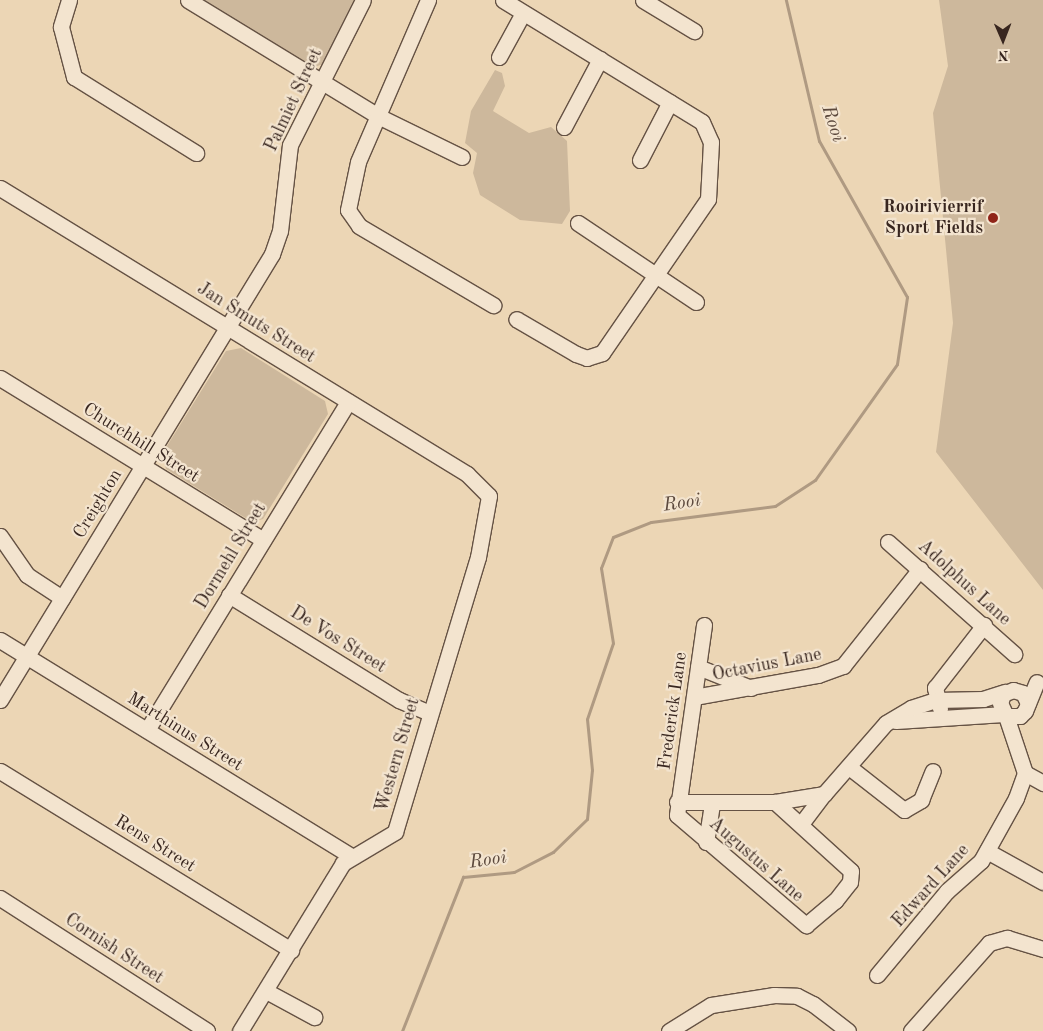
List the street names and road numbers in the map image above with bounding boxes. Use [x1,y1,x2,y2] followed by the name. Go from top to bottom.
[261,45,327,155] street label: Palmiet Street
[193,278,319,368] street label: Jan Smuts Street
[79,398,203,488] street label: Churchhill Street
[69,465,127,543] street label: Creighton
[191,499,271,613] street label: Dormehl Street
[913,536,1015,630] street label: Adolphus Lane
[286,602,390,678] street label: De Vos Street
[711,644,823,686] street label: Octavius Lane
[654,651,692,771] street label: Frederick Lane
[123,688,247,776] street label: Marthinus Street
[371,695,425,815] street label: Western Street
[111,811,199,877] street label: Rens Street
[704,813,808,907] street label: Augustus Lane
[888,840,974,932] street label: Edward Lane
[61,909,167,989] street label: Cornish Street

